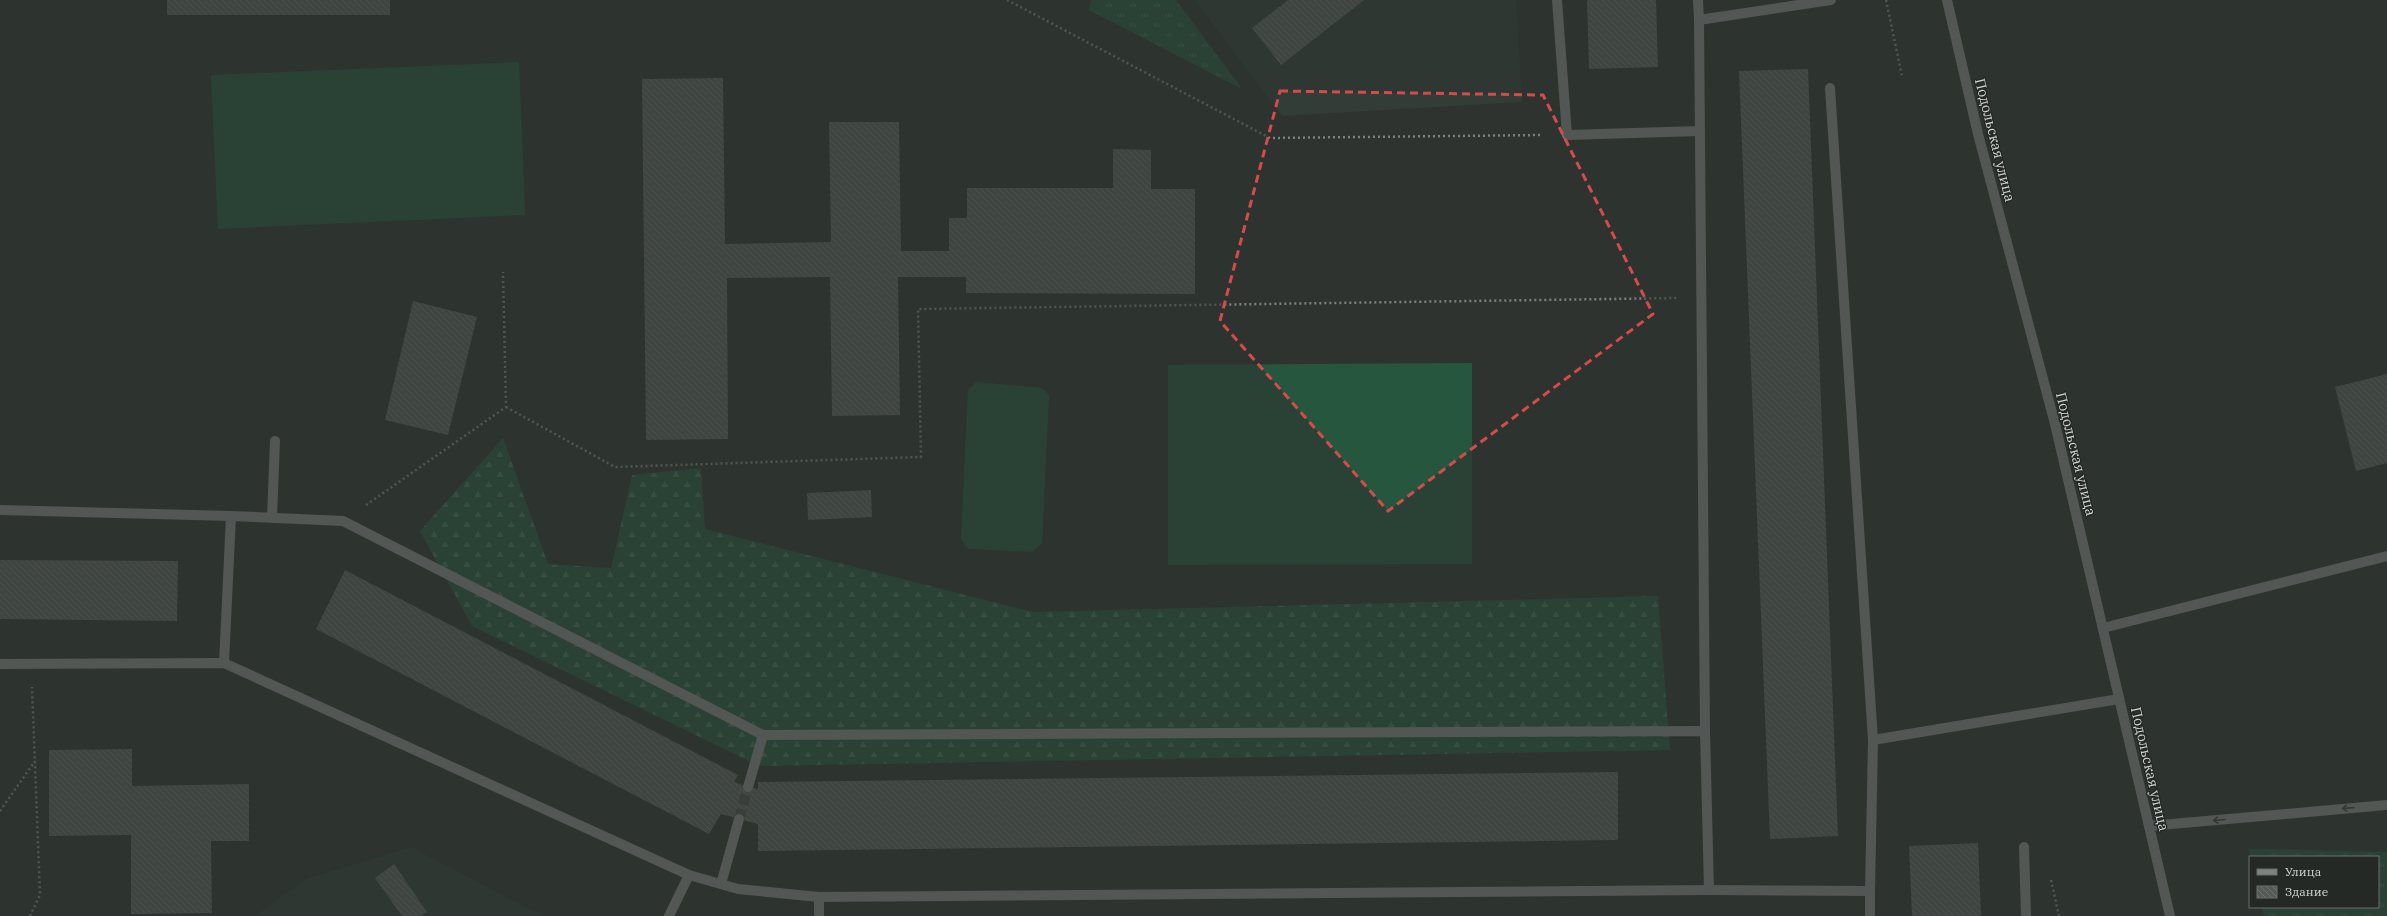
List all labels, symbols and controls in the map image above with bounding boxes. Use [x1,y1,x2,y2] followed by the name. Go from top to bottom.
[1971,76,2019,204] street label: Подольская улица
[2052,390,2100,518] street label: Подольская улица
[2127,705,2173,833] street label: Подольская улица
[2342,805,2355,812] one-way arrow
[2213,816,2226,824] one-way arrow
[2249,856,2379,908] legend
[2285,864,2322,879] text: Улица
[2285,884,2328,899] text: Здание

